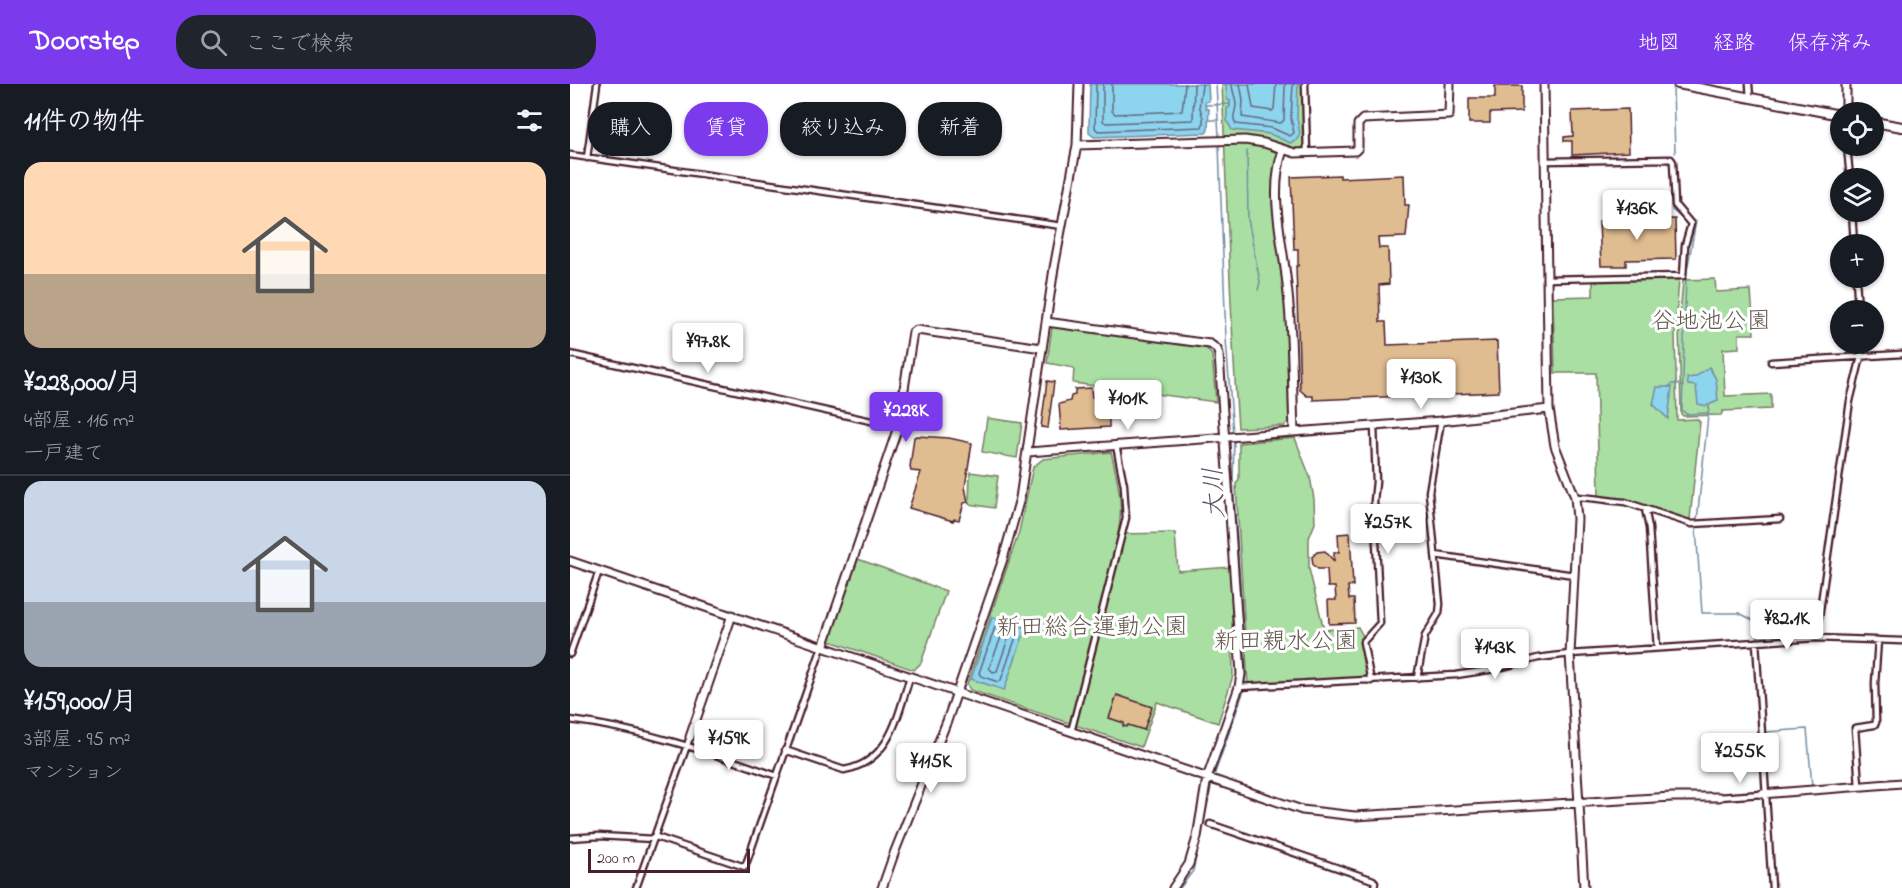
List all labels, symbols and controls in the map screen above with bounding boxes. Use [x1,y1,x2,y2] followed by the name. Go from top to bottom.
[176,15,596,69] search box
[30,22,140,63] text: Doorstep
[197,26,230,59] icon: search
[245,29,355,61] text: ここで検索
[1638,29,1680,59] text: 地図
[1713,29,1755,59] text: 経路
[1788,29,1872,59] text: 保存済み
[588,102,672,156] chip: 購入
[684,102,768,156] chip: 賃貸
[780,102,906,156] chip: 絞り込み
[918,102,1002,156] chip: 新着
[1830,102,1884,354] map controls
[1830,102,1884,156] button: locate
[24,104,145,142] text: 11件の物件
[513,104,546,137] icon: filters
[1830,168,1884,222] button: layers
[1595,190,1679,241] pin: ¥136K
[1617,195,1657,224] text: ¥136K
[231,201,339,309] icon: home
[1830,234,1884,288] button: +
[1830,300,1884,354] button: −
[1651,305,1771,340] park label: 谷地池公園
[659,323,757,374] pin: ¥97.8K
[686,328,730,357] text: ¥97.8K
[1379,359,1463,410] pin: ¥130K
[1401,364,1441,393] text: ¥130K
[24,365,142,403] text: ¥228,000/月
[1086,380,1170,431] pin: ¥101K
[1109,385,1147,414] text: ¥101K
[864,392,948,443] pin: ¥228K
[884,397,928,426] text: ¥228K
[24,407,134,436] text: 4部屋 · 116 m²
[24,440,104,469] text: 一戸建て
[1196,466,1236,520] water label: 大川
[1346,504,1430,555] pin: ¥257K
[1364,509,1412,538] text: ¥257K
[231,520,339,628] icon: home
[1738,600,1836,651] pin: ¥82.1K
[1764,605,1810,634] text: ¥82.1K
[996,611,1188,646] park label: 新田総合運動公園
[1214,625,1358,660] park label: 新田親水公園
[1453,629,1537,680] pin: ¥143K
[1475,634,1515,663] text: ¥143K
[24,684,137,722] text: ¥159,000/月
[687,720,771,771] pin: ¥159K
[708,725,750,754] text: ¥159K
[24,726,130,755] text: 3部屋 · 95 m²
[1698,733,1782,784] pin: ¥255K
[1715,738,1765,767] text: ¥255K
[889,743,973,794] pin: ¥115K
[910,748,952,777] text: ¥115K
[24,759,123,788] text: マンション
[588,846,750,874] scale bar
[597,847,635,871] text: 200 m

